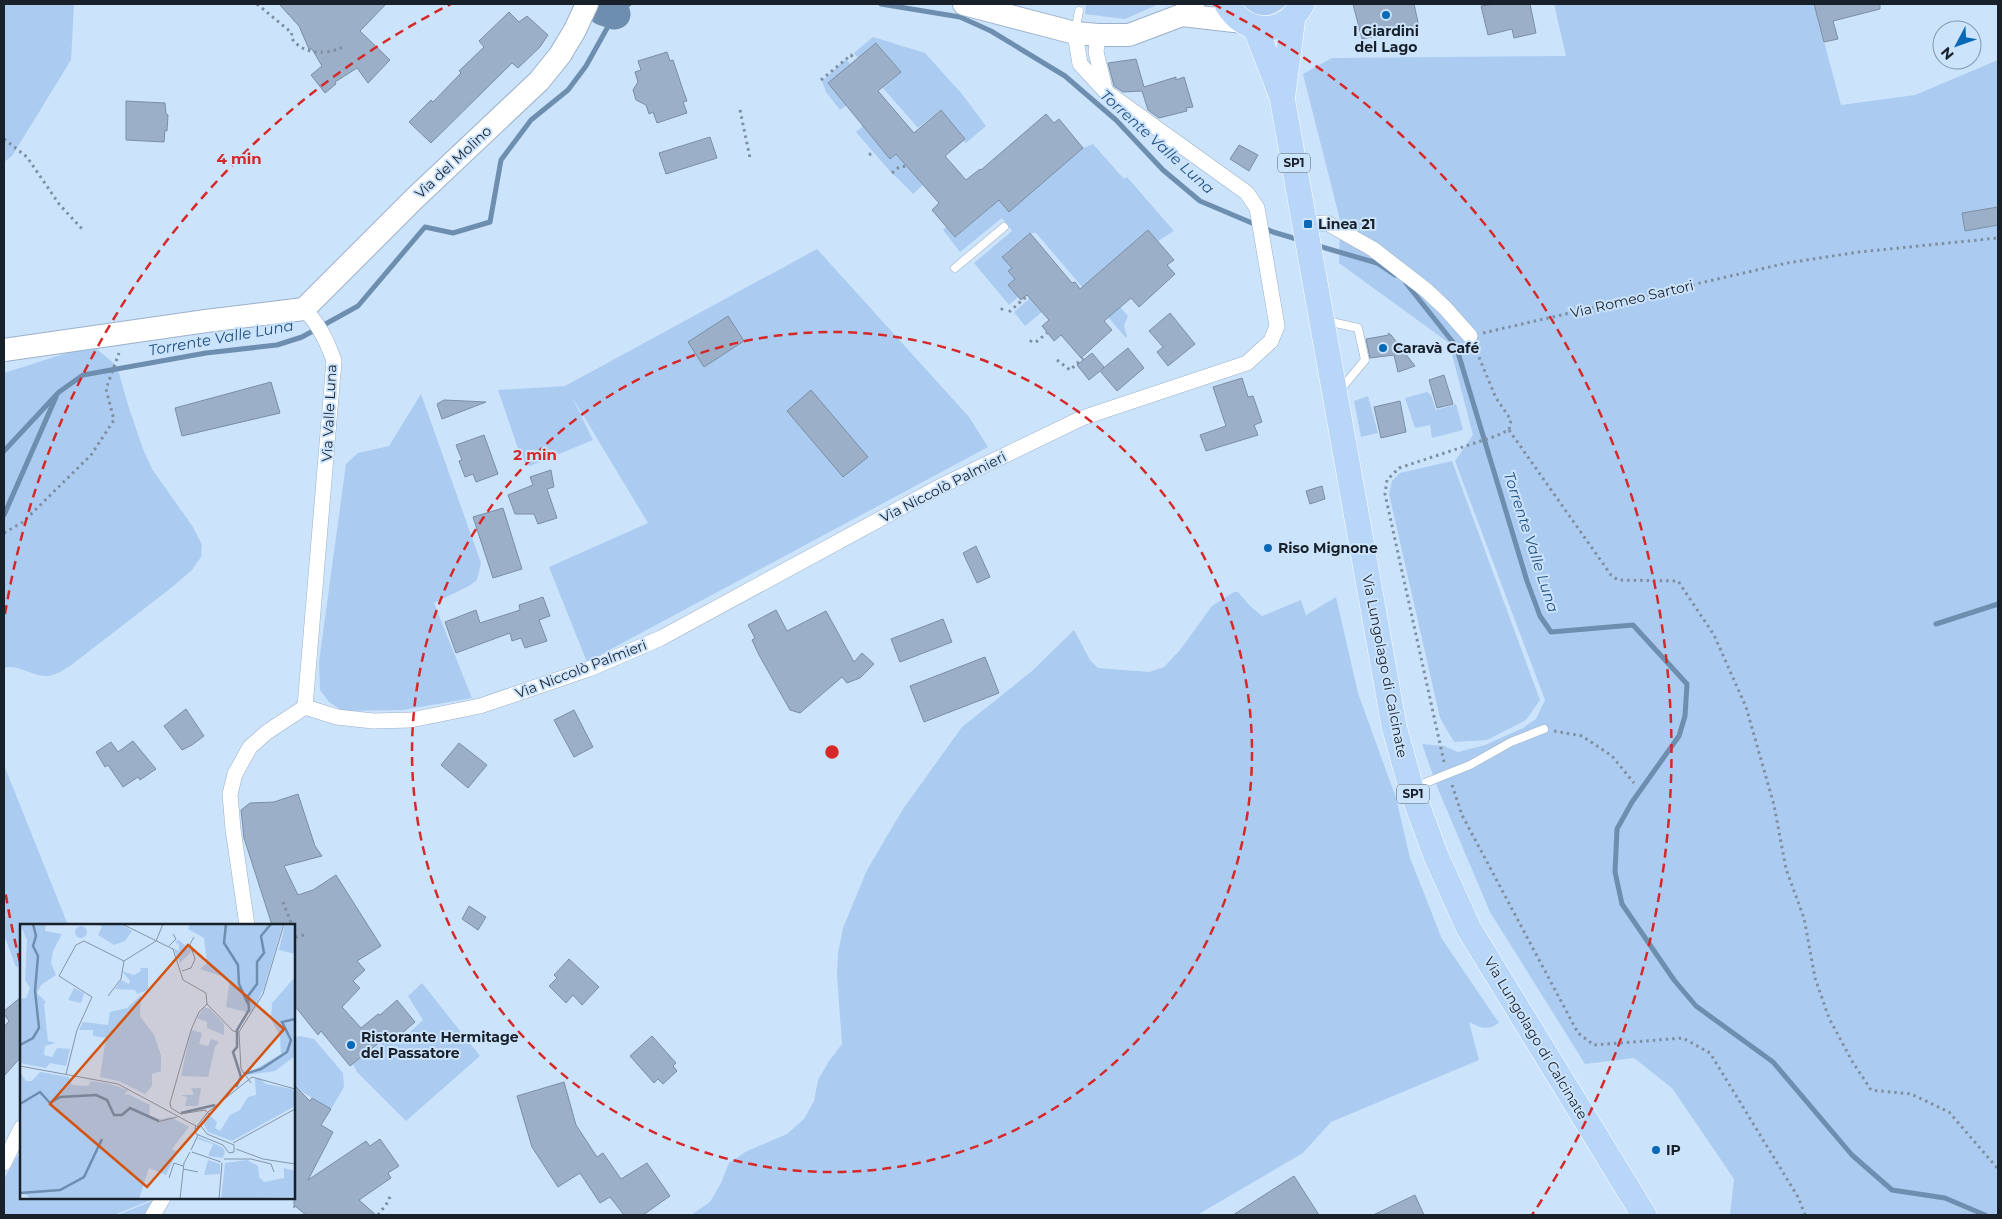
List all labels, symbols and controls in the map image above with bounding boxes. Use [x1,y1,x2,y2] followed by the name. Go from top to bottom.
[1380,9,1392,21] marker: I Giardini del Lago
[1932,20,1982,70] north arrow
[1353,22,1419,56] place label: I Giardini del Lago
[1937,43,1958,64] text: N
[1096,85,1218,198] water label: Torrente Valle Luna
[411,122,495,202] street label: Via del Molino
[216,149,262,168] text: 4 min
[1278,154,1310,172] road number: SP1
[1318,215,1375,233] place label: Linea 21
[1302,218,1314,230] marker: Linea 21
[1569,276,1695,322] street label: Via Romeo Sartori
[147,315,295,360] water label: Torrente Valle Luna
[1393,339,1479,357] place label: Caravà Café
[1377,342,1389,354] marker: Caravà Café
[317,364,341,462] street label: Via Valle Luna
[513,445,557,464] text: 2 min
[877,447,1009,527] street label: Via Niccolò Palmieri
[1500,469,1563,615] water label: Torrente Valle Luna
[1278,539,1378,557] place label: Riso Mignone
[1262,542,1274,554] marker: Riso Mignone
[1358,573,1412,759] street label: Via Lungolago di Calcinate
[513,636,649,702] street label: Via Niccolò Palmieri
[823,743,841,761] centre of rings
[1397,784,1429,804] road number: SP1
[20,924,295,1199] inset map
[1480,953,1592,1123] street label: Via Lungolago di Calcinate
[361,1028,519,1062] place label: Ristorante Hermitage del Passatore
[345,1039,357,1051] marker: Ristorante Hermitage del Passatore
[1666,1141,1681,1159] place label: IP
[1650,1144,1662,1156] marker: IP

